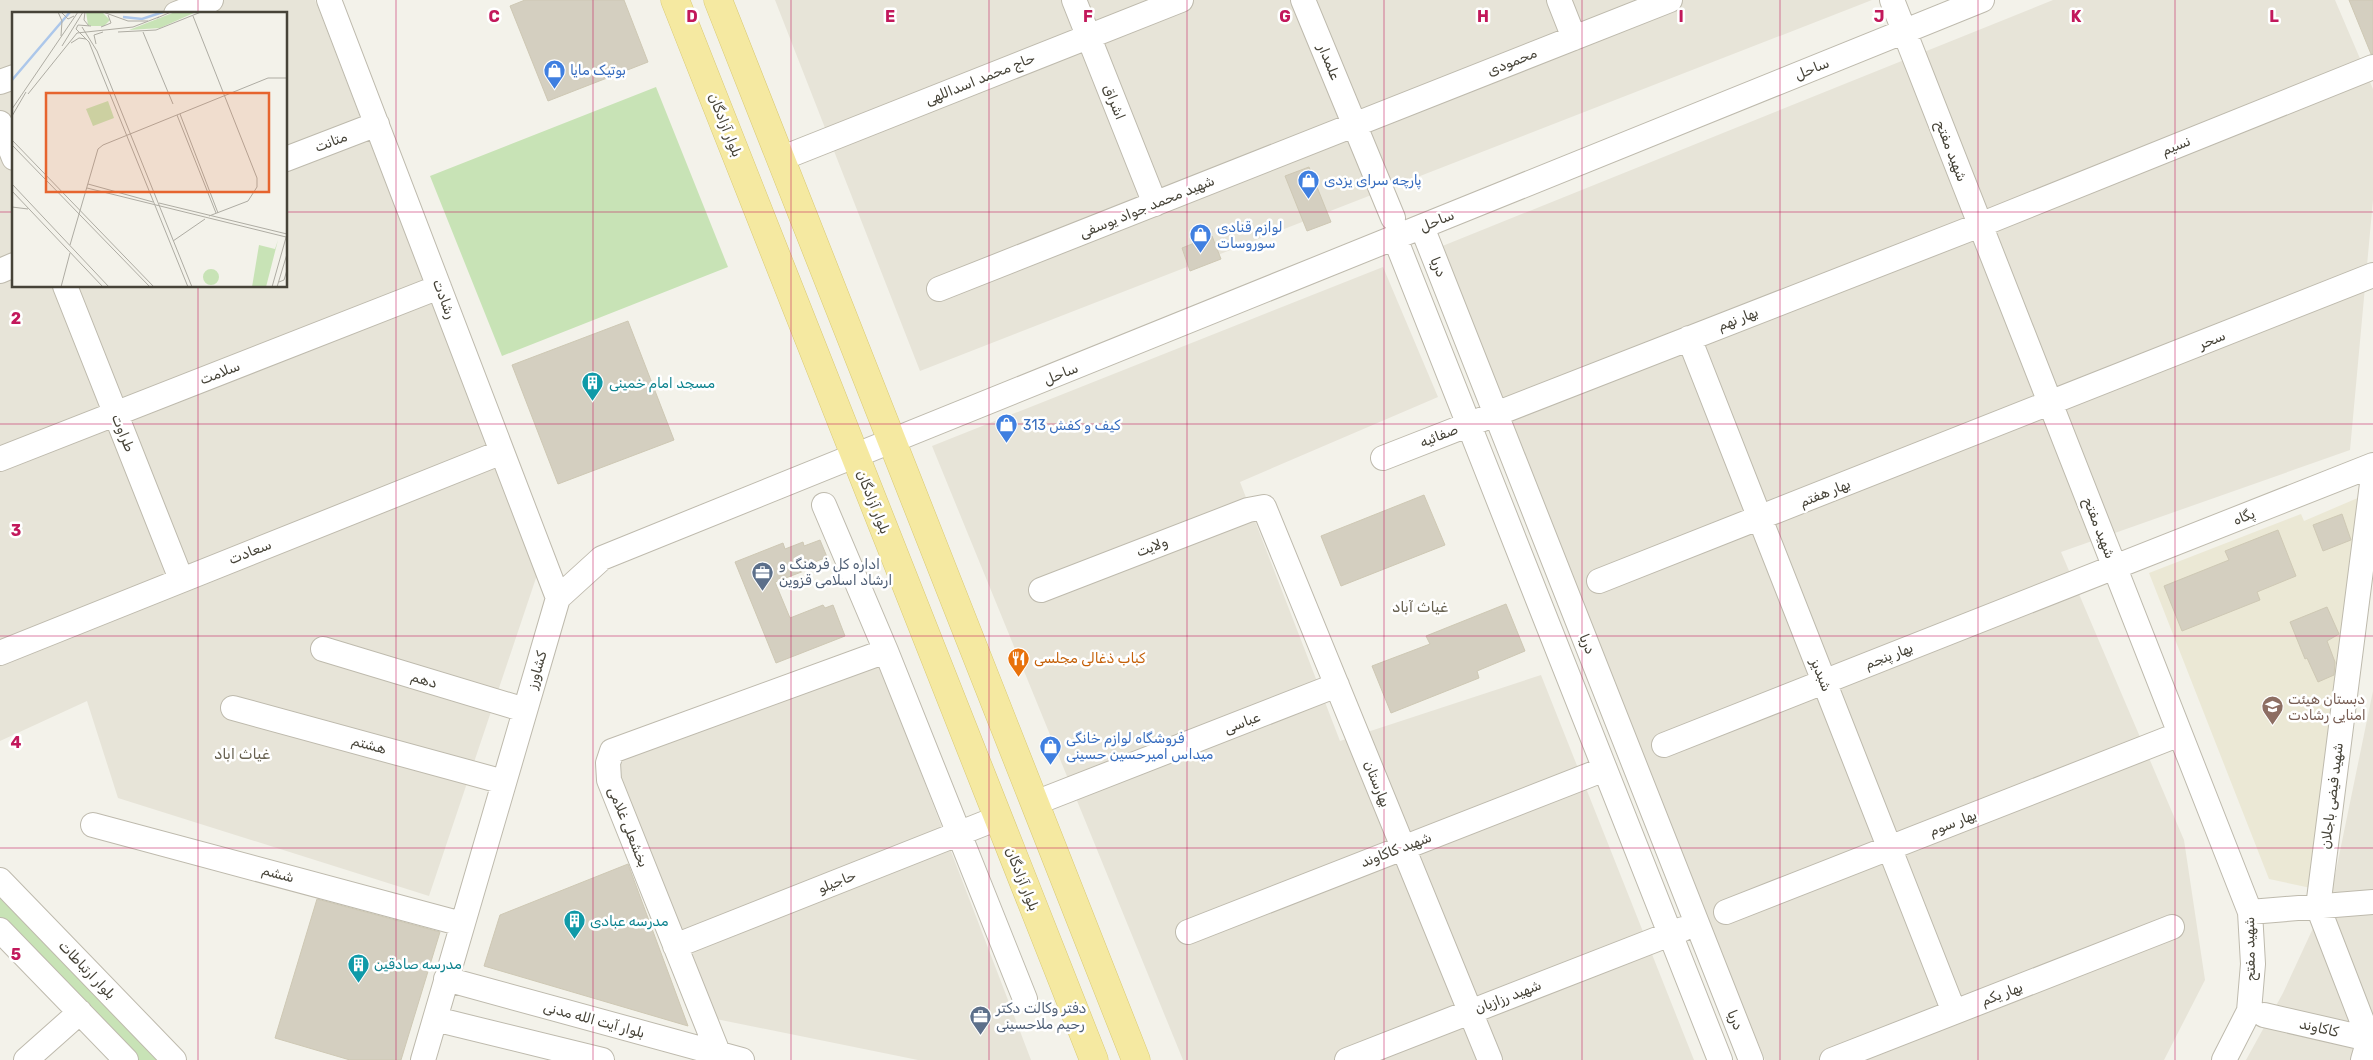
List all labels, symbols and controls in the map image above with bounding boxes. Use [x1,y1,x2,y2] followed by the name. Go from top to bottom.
[488,7,500,26] text: C
[686,7,698,26] text: D
[885,7,895,26] text: E
[1083,7,1093,26] text: F
[1279,7,1291,26] text: G
[1477,7,1489,26] text: H
[1678,7,1684,26] text: I
[1874,7,1884,26] text: J
[2071,7,2082,26] text: K
[2269,7,2279,26] text: L
[12,12,288,288] inset map
[1314,41,1344,83] street label: علمدار
[1485,44,1540,80] street label: محمودی
[923,49,1038,111] street label: حاج محمد اسداللهی
[1792,54,1832,84] street label: ساحل
[542,58,566,89] shop icon: بوتیک مایا
[570,62,626,79] place label: بوتیک مایا
[1099,82,1129,122] street label: اشراق
[704,91,746,159] street label: بلوار آزادگان
[1930,118,1970,185] street label: شهید مفتح
[312,128,350,156] street label: متانت
[2159,133,2193,159] street label: نسیم
[1296,168,1320,199] shop icon: پارچه سرای یزدی
[1077,172,1217,242] street label: شهید محمد جواد یوسفی
[1324,172,1422,190] place label: پارچه سرای یزدی
[1417,206,1457,236] street label: ساحل
[1217,219,1283,252] place label: لوازم قنادی سوروسات
[1189,223,1213,254] shop icon: لوازم قنادی سوروسات
[1426,254,1450,280] street label: دریا
[429,277,459,321] street label: رشادت
[1715,303,1761,335] street label: بهار نهم
[11,309,21,328] text: 2
[2195,327,2228,353] street label: سحر
[197,358,243,388] street label: سلامت
[1041,359,1081,389] street label: ساحل
[581,371,605,402] building icon: مسجد امام خمینی
[609,375,715,393] place label: مسجد امام خمینی
[108,412,138,455] street label: طراوت
[995,413,1019,444] shop icon: کیف و کفش 313
[1023,417,1121,434] place label: کیف و کفش 313
[1417,421,1461,451] street label: صفائیه
[852,468,894,536] street label: بلوار آزادگان
[1797,475,1853,511] street label: بهار هفتم
[2078,495,2118,562] street label: شهید مفتح
[2231,505,2258,530] street label: پگاه
[11,521,21,540] text: 3
[1134,533,1170,561] street label: ولایت
[226,536,274,568] street label: سعادت
[779,556,892,589] place label: اداره کل فرهنگ و ارشاد اسلامی قزوین
[751,560,775,591] office icon: اداره کل فرهنگ و ارشاد اسلامی قزوین
[1392,598,1448,616] district label: غیاث آباد
[1575,631,1599,657] street label: دریا
[1862,639,1916,674] street label: بهار پنجم
[1006,646,1030,677] restaurant icon: کباب ذغالی مجلسی
[523,649,551,692] street label: کشاورز
[1034,650,1146,667] place label: کباب ذغالی مجلسی
[1806,655,1835,694] street label: شبدیز
[409,668,439,692] street label: دهم
[2288,691,2366,724] place label: دبستان هیئت امنایی رشادت
[2260,695,2284,726] school or university icon: دبستان هیئت امنایی رشادت
[1222,708,1263,738] street label: عباسی
[1066,730,1213,763] place label: فروشگاه لوازم خانگی میداس امیرحسین حسینی
[350,732,388,758] street label: هشتم
[11,733,22,752] text: 4
[1038,734,1062,765] shop icon: فروشگاه لوازم خانگی میداس امیرحسین حسینی
[2317,742,2347,850] street label: شهید فیضی باجلان
[214,745,270,763] district label: غیاث اباد
[1360,758,1394,810] street label: بهارستان
[604,784,652,870] street label: بخشعلی غلامی
[1927,806,1979,841] street label: بهار سوم
[1358,829,1434,871] street label: شهید کاکاوند
[1001,845,1043,913] street label: بلوار آزادگان
[260,862,296,886] street label: ششم
[815,867,859,897] street label: حاجیلو
[562,909,586,940] building icon: مدرسه عبادی
[590,913,669,930] place label: مدرسه عبادی
[2241,917,2261,981] street label: شهید مفتح
[55,937,119,1003] street label: بلوار ارتباطات
[11,945,21,964] text: 5
[346,952,370,983] building icon: مدرسه صادقین
[374,956,462,973] place label: مدرسه صادقین
[1472,977,1544,1017] street label: شهید رزازیان
[1979,978,2025,1010] street label: بهار یکم
[541,998,647,1042] street label: بلوار آیت الله مدنی
[995,1000,1087,1033] place label: دفتر وکالت دکتر رحیم ملاحسینی
[968,1004,992,1035] office icon: دفتر وکالت دکتر رحیم ملاحسینی
[1723,1007,1747,1033] street label: دریا
[2298,1015,2341,1041] street label: کاکاوند

